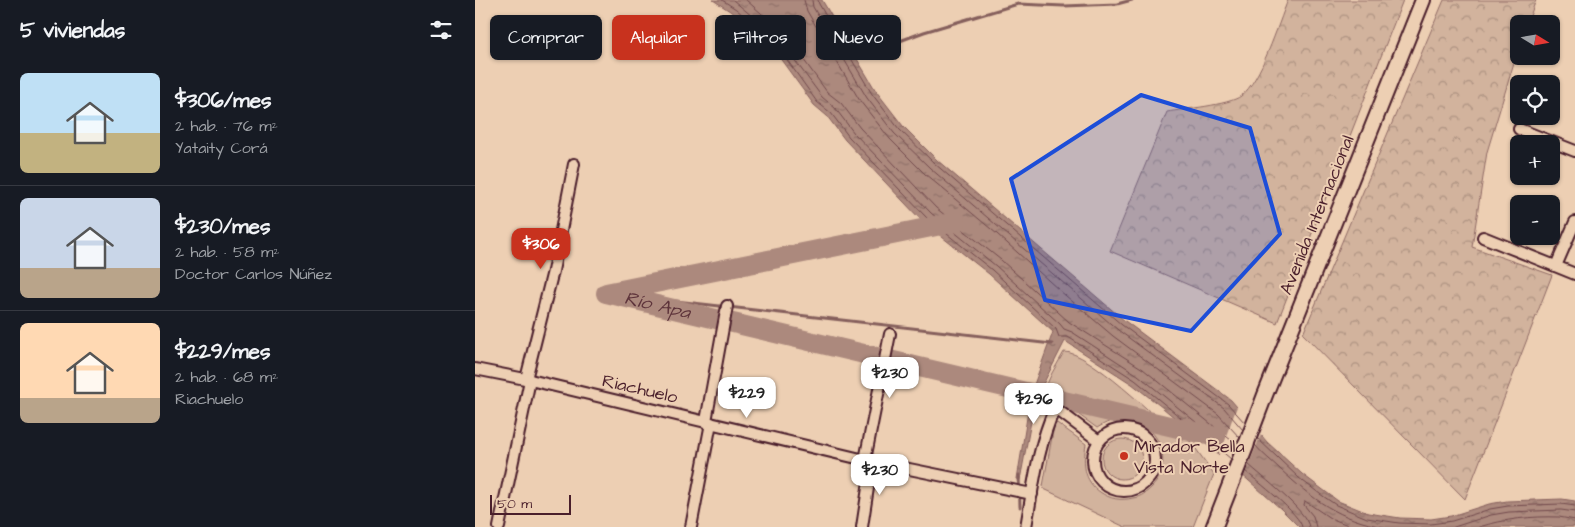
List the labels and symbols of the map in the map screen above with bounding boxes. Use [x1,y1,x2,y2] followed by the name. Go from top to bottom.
[1510,15,1560,65] north arrow
[1274,131,1360,298] street label: Avenida Internacional
[511,228,571,270] pin: $306
[622,284,695,326] water label: Río Apa
[860,356,920,399] pin: $230
[600,368,680,410] street label: Riachuelo
[717,376,777,419] pin: $229
[1004,382,1064,425] pin: $296
[1134,434,1245,480] place label: Mirador Bella Vista Norte
[1118,450,1130,462] marker: Mirador Bella Vista Norte
[850,454,910,496] pin: $230
[490,492,571,515] scale bar

